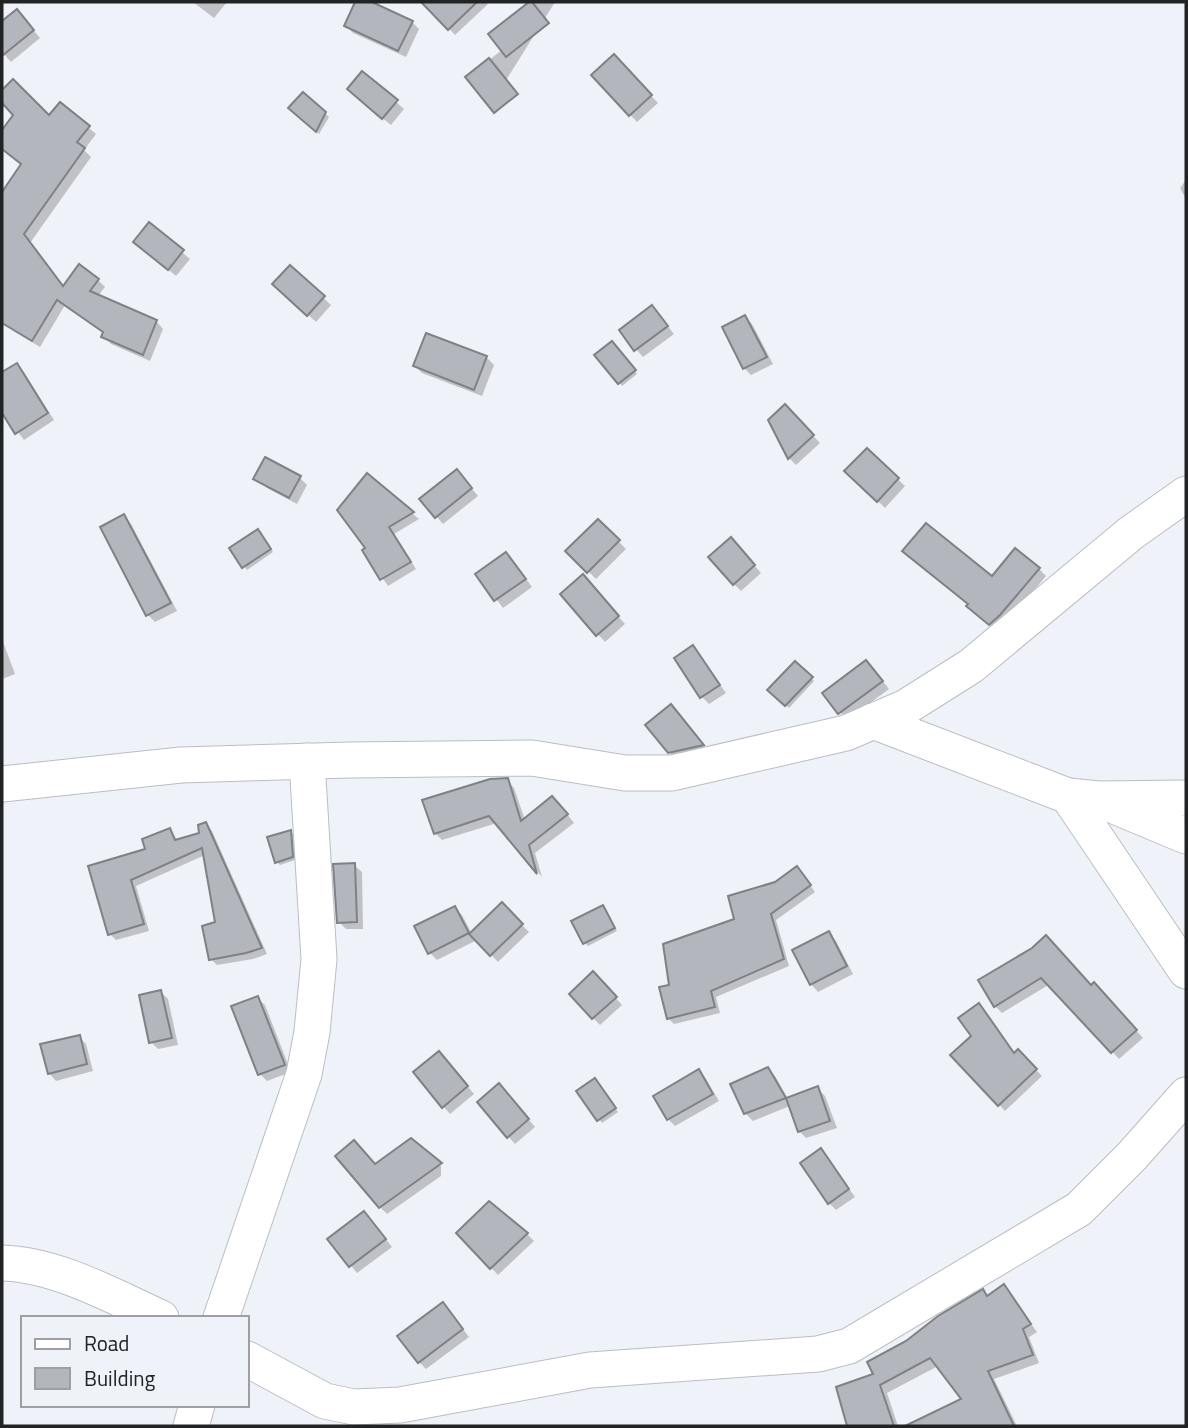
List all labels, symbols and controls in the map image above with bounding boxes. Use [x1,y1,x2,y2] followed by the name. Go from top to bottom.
[21,1316,248,1407] legend
[84,1327,129,1359] text: Road
[84,1362,156,1394] text: Building

